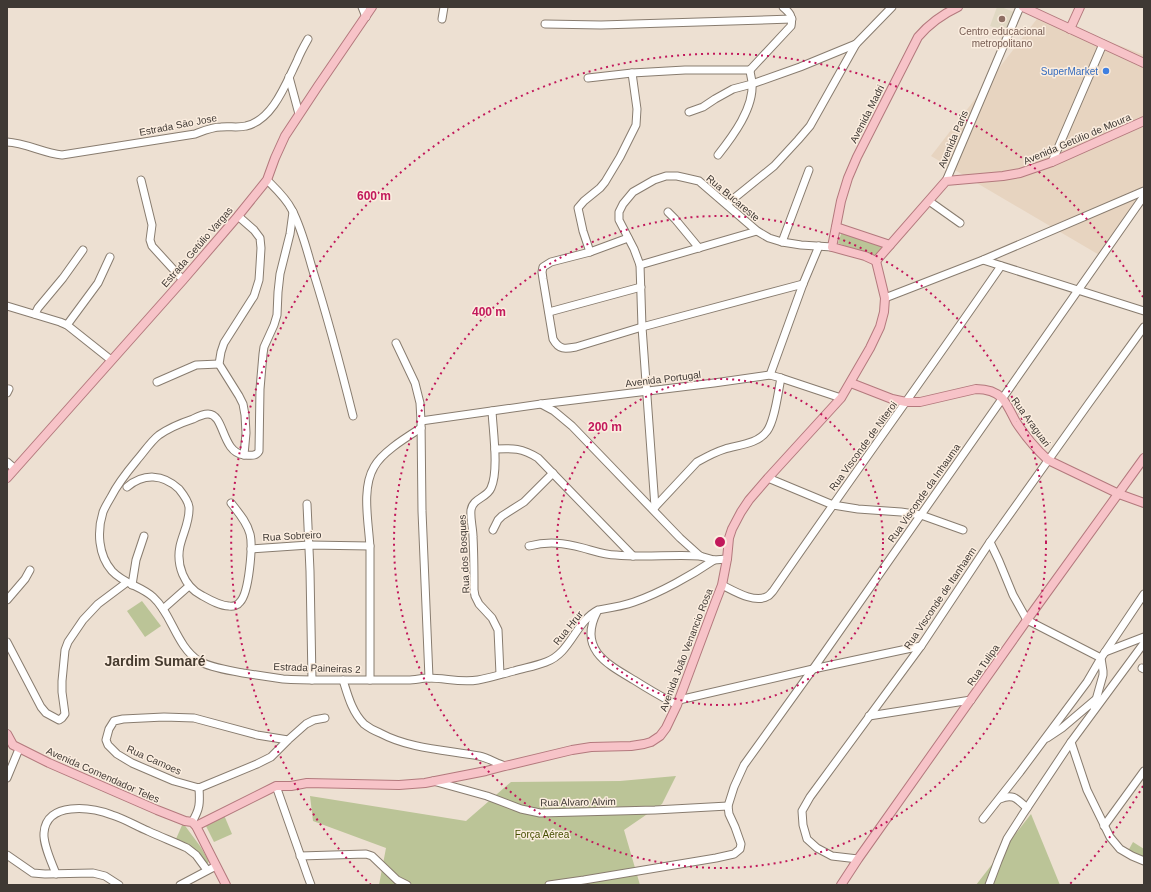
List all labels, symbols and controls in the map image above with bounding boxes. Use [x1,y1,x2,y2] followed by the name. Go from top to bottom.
[997,14,1007,24] marker: Centro educacional metropolitano
[959,26,1045,49] place label: Centro educacional metropolitano
[1041,66,1098,77] place label: SuperMarket
[1101,66,1111,76] marker: SuperMarket
[848,83,886,145] street label: Avenida Madri
[936,109,970,169] street label: Avenida Paris
[1022,111,1133,167] street label: Avenida Getúlio de Moura
[138,112,218,138] street label: Estrada Sāo Jose
[704,173,762,224] street label: Rua Bucareste
[357,189,391,203] text: 600 m
[159,205,235,289] street label: Estrada Getúlio Vargas
[472,305,506,319] text: 400 m
[625,369,701,389] street label: Avenida Portugal
[1009,395,1053,449] street label: Rua Araguari
[827,399,899,493] street label: Rua Visconde de Niteroi
[588,420,622,434] text: 200 m
[886,441,963,544] street label: Rua Visconde da Inhauma
[456,514,472,594] street label: Rua dos Bosques
[262,529,322,543] street label: Rua Sobreiro
[713,535,727,549] centre of rings
[902,545,978,651] street label: Rua Visconde de Itanhaem
[657,587,715,713] street label: Avenida João Venancio Rosa
[551,608,585,647] street label: Rua Hrur
[965,642,1001,688] street label: Rua Tulipa
[104,653,206,669] district label: Jardim Sumaré
[273,661,361,675] street label: Estrada Paineiras 2
[125,743,183,777] street label: Rua Camoes
[45,745,161,805] street label: Avenida Comendador Teles
[540,796,616,808] street label: Rua Alvaro Alvim
[515,829,570,840] park label: Força Aérea

